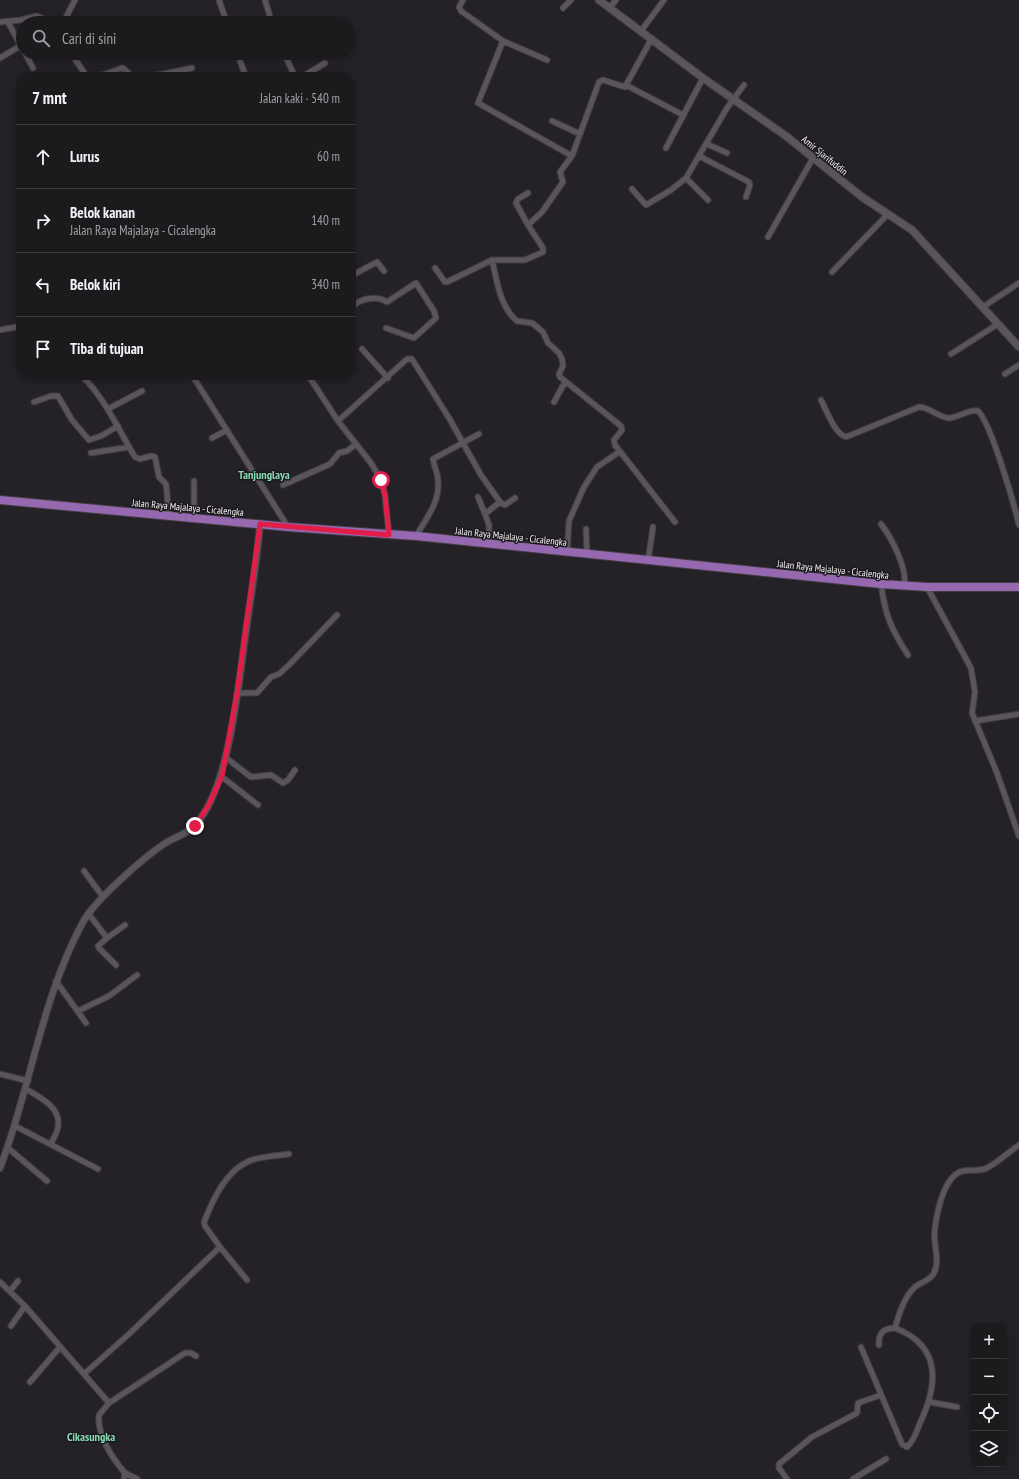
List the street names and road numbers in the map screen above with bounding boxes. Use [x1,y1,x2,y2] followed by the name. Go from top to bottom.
[799,133,850,178] street label: Amir Sjarifuddin
[130,496,244,519] street label: Jalan Raya Majalaya - Cicalengka
[453,524,567,549] street label: Jalan Raya Majalaya - Cicalengka
[775,557,889,582] street label: Jalan Raya Majalaya - Cicalengka

